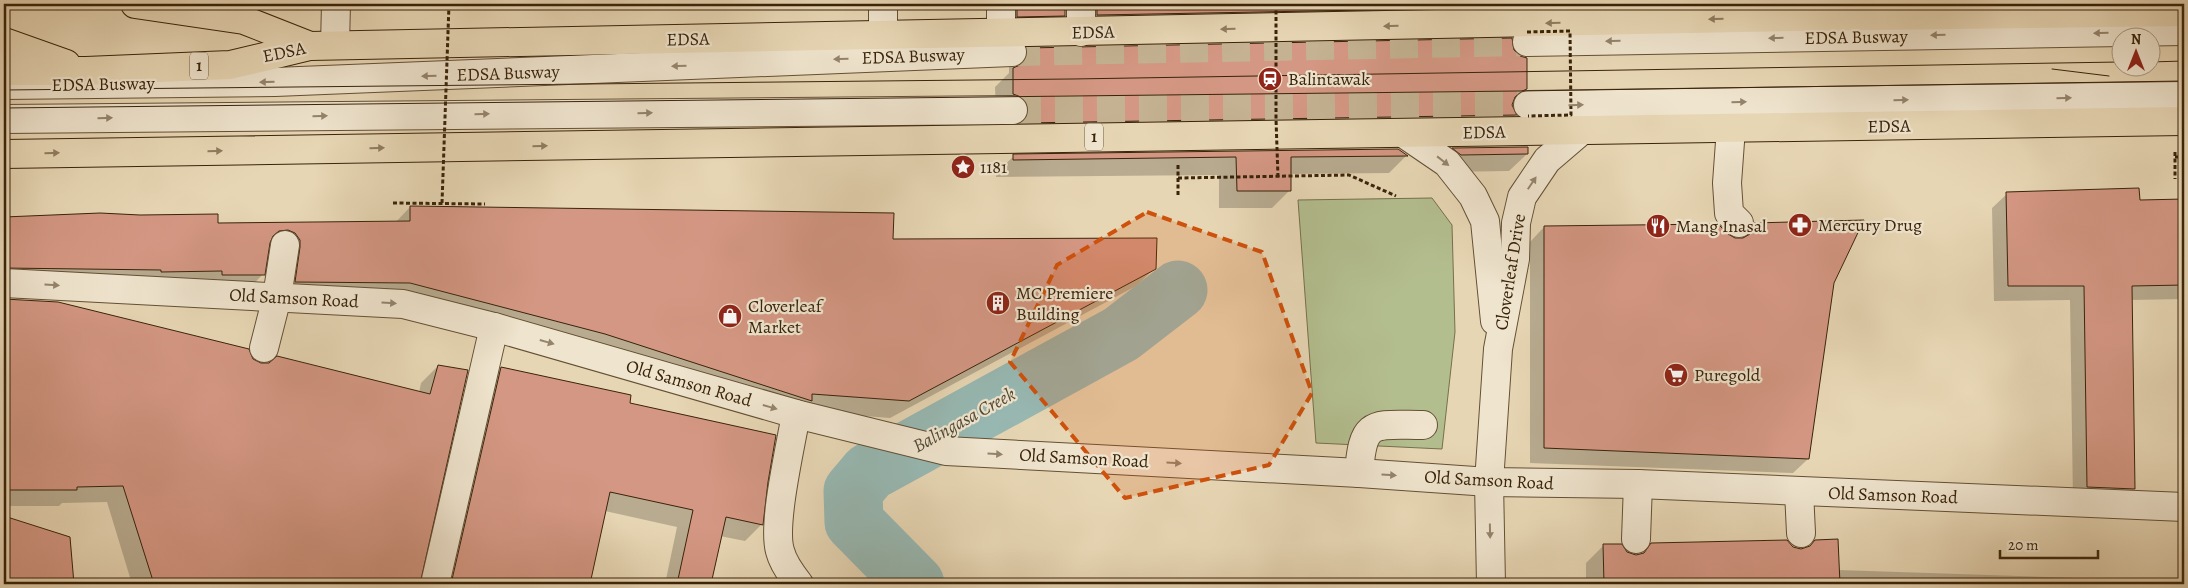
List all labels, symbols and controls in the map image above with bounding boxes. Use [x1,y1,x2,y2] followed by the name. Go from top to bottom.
[1707,15,1723,23] one-way arrow
[1545,19,1561,27] one-way arrow
[1071,20,1115,44] street label: EDSA
[1382,23,1398,31] one-way arrow
[1804,24,1909,50] street label: EDSA Busway
[1220,25,1236,33] one-way arrow
[666,27,710,51] street label: EDSA
[2110,28,2160,78] north arrow
[2092,29,2108,37] one-way arrow
[2131,30,2141,49] text: N
[1930,32,1946,40] one-way arrow
[1767,34,1783,42] one-way arrow
[260,36,308,68] street label: EDSA
[1605,37,1621,45] one-way arrow
[861,42,966,70] street label: EDSA Busway
[190,52,208,80] road number: 1
[833,55,849,63] one-way arrow
[456,59,561,87] street label: EDSA Busway
[671,62,687,70] one-way arrow
[1257,66,1283,92] station icon: Balintawak
[1288,67,1370,91] place label: Balintawak
[51,71,156,97] street label: EDSA Busway
[421,72,437,80] one-way arrow
[259,79,275,87] one-way arrow
[2056,94,2072,102] one-way arrow
[1894,96,1910,104] one-way arrow
[1731,98,1747,106] one-way arrow
[1569,101,1585,109] one-way arrow
[637,109,653,117] one-way arrow
[475,110,491,118] one-way arrow
[312,112,328,120] one-way arrow
[97,114,113,122] one-way arrow
[1867,114,1911,138] street label: EDSA
[1462,120,1506,144] street label: EDSA
[1085,124,1103,150] road number: 1
[532,142,548,150] one-way arrow
[370,144,386,152] one-way arrow
[207,147,223,155] one-way arrow
[45,149,61,157] one-way arrow
[950,154,976,180] place icon: 1181
[980,155,1007,179] place label: 1181
[1436,155,1449,166] one-way arrow
[1527,176,1537,189] one-way arrow
[1489,212,1531,332] street label: Cloverleaf Drive
[1787,212,1813,238] pharmacy icon: Mercury Drug
[1645,213,1671,239] restaurant icon: Mang Inasal
[1818,213,1922,237] place label: Mercury Drug
[1676,214,1767,238] place label: Mang Inasal
[1016,281,1113,326] place label: MC Premiere Building
[45,282,61,290] one-way arrow
[229,283,360,313] street label: Old Samson Road
[985,290,1011,316] building icon: MC Premiere Building
[748,294,825,339] place label: Cloverleaf Market
[382,300,398,308] one-way arrow
[717,303,743,329] shop icon: Cloverleaf Market
[540,338,555,346] one-way arrow
[623,354,755,413] street label: Old Samson Road
[1663,362,1689,388] supermarket icon: Puregold
[1694,363,1761,387] place label: Puregold
[908,381,1020,459] water label: Balingasa Creek
[763,403,778,411] one-way arrow
[1019,443,1150,473] street label: Old Samson Road
[987,450,1003,458] one-way arrow
[1167,460,1183,468] one-way arrow
[1424,465,1555,495] street label: Old Samson Road
[1381,471,1397,479] one-way arrow
[1828,481,1959,509] street label: Old Samson Road
[1486,523,1494,539] one-way arrow
[2000,528,2098,560] scale bar
[2008,535,2039,555] text: 20 m

